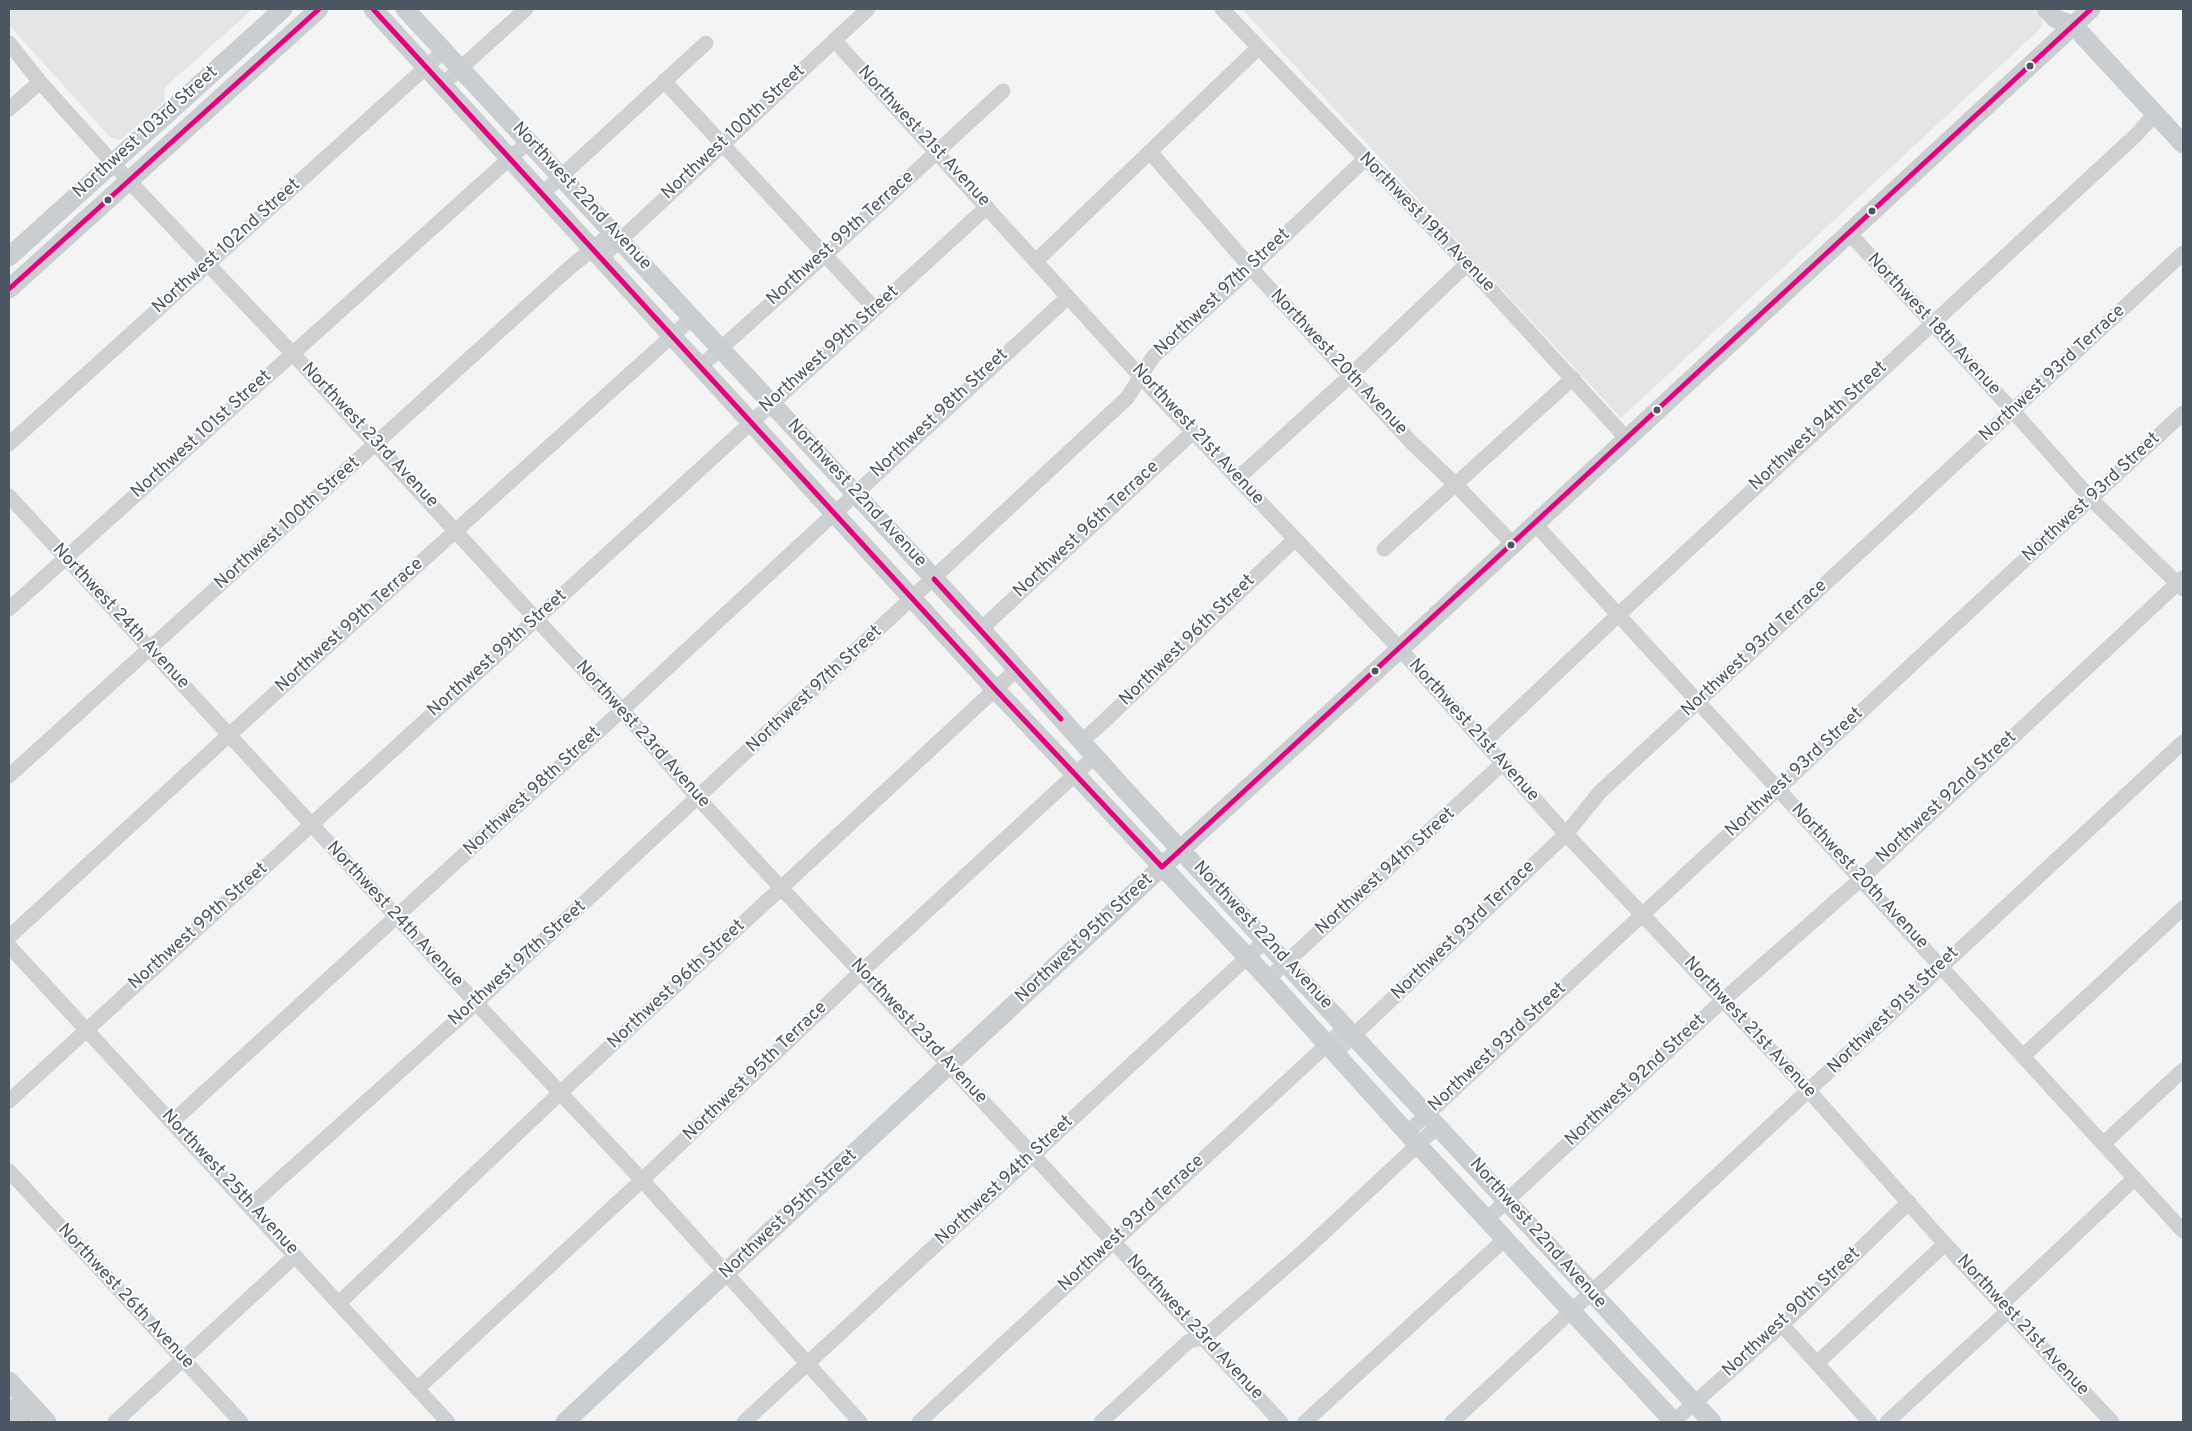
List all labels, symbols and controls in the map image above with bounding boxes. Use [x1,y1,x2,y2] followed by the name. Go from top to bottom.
[658,61,810,205] street label: Northwest 100th Street
[2025,61,2035,71] unlabelled marker
[69,62,223,204] street label: Northwest 103rd Street
[852,62,994,212] street label: Northwest 21st Avenue
[507,118,655,276] street label: Northwest 22nd Avenue
[1354,148,1498,298] street label: Northwest 19th Avenue
[763,167,919,311] street label: Northwest 99th Terrace
[149,175,305,319] street label: Northwest 102nd Street
[103,195,113,205] unlabelled marker
[1867,206,1877,216] unlabelled marker
[1151,225,1295,361] street label: Northwest 97th Street
[1862,250,2004,400] street label: Northwest 18th Avenue
[756,282,904,418] street label: Northwest 99th Street
[1265,286,1411,440] street label: Northwest 20th Avenue
[1976,301,2130,447] street label: Northwest 93rd Terrace
[867,345,1013,483] street label: Northwest 98th Street
[1746,358,1892,496] street label: Northwest 94th Street
[296,359,442,513] street label: Northwest 23rd Avenue
[1126,360,1268,510] street label: Northwest 21st Avenue
[127,366,277,504] street label: Northwest 101st Street
[1652,405,1662,415] unlabelled marker
[782,415,930,573] street label: Northwest 22nd Avenue
[2019,429,2165,567] street label: Northwest 93rd Street
[211,453,365,595] street label: Northwest 100th Street
[1010,457,1164,603] street label: Northwest 96th Terrace
[47,540,193,694] street label: Northwest 24th Avenue
[1506,540,1516,550] unlabelled marker
[272,554,428,698] street label: Northwest 99th Terrace
[1116,571,1260,711] street label: Northwest 96th Street
[1678,576,1832,722] street label: Northwest 93rd Terrace
[424,586,572,722] street label: Northwest 99th Street
[743,622,887,758] street label: Northwest 97th Street
[1403,655,1543,807] street label: Northwest 21st Avenue
[570,657,714,813] street label: Northwest 23rd Avenue
[1370,666,1380,676] unlabelled marker
[1722,704,1868,842] street label: Northwest 93rd Street
[460,723,606,861] street label: Northwest 98th Street
[1872,727,2022,869] street label: Northwest 92nd Street
[1786,800,1932,954] street label: Northwest 20th Avenue
[1312,804,1460,940] street label: Northwest 94th Street
[321,838,467,992] street label: Northwest 24th Avenue
[1188,857,1336,1015] street label: Northwest 22nd Avenue
[1388,857,1540,1005] street label: Northwest 93rd Terrace
[125,859,273,995] street label: Northwest 99th Street
[1012,870,1158,1008] street label: Northwest 95th Street
[445,897,591,1031] street label: Northwest 97th Street
[604,916,750,1054] street label: Northwest 96th Street
[1824,943,1964,1079] street label: Northwest 91st Street
[1678,953,1820,1103] street label: Northwest 21st Avenue
[845,955,991,1109] street label: Northwest 23rd Avenue
[1425,979,1571,1117] street label: Northwest 93rd Street
[680,998,832,1146] street label: Northwest 95th Terrace
[1561,1010,1711,1152] street label: Northwest 92nd Street
[156,1106,302,1260] street label: Northwest 25th Avenue
[932,1112,1078,1250] street label: Northwest 94th Street
[716,1146,862,1284] street label: Northwest 95th Street
[1055,1151,1209,1297] street label: Northwest 93rd Terrace
[1464,1154,1610,1314] street label: Northwest 22nd Avenue
[52,1220,198,1374] street label: Northwest 26th Avenue
[1719,1244,1865,1382] street label: Northwest 90th Street
[1121,1251,1267,1405] street label: Northwest 23rd Avenue
[1951,1251,2093,1401] street label: Northwest 21st Avenue

